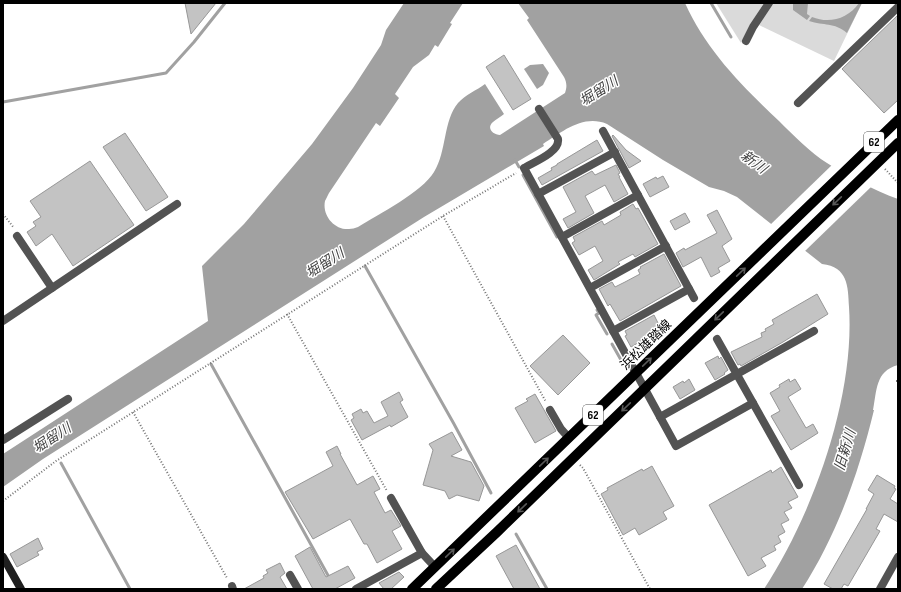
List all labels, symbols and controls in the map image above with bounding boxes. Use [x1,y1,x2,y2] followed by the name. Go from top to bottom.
[577,72,623,109] water label: 堀留川
[864,132,884,152] road number: 62
[738,147,772,178] water label: 新川
[832,196,842,206] one-way arrow
[303,244,349,281] water label: 堀留川
[735,267,746,276] one-way arrow
[714,312,724,321] one-way arrow
[617,317,675,373] street label: 浜松雄踏線
[642,357,652,367] one-way arrow
[621,402,631,412] one-way arrow
[583,405,603,425] road number: 62
[30,418,76,457] water label: 堀留川
[831,426,860,473] water label: 旧新川
[539,457,549,467] one-way arrow
[517,503,527,512] one-way arrow
[445,548,455,558] one-way arrow

